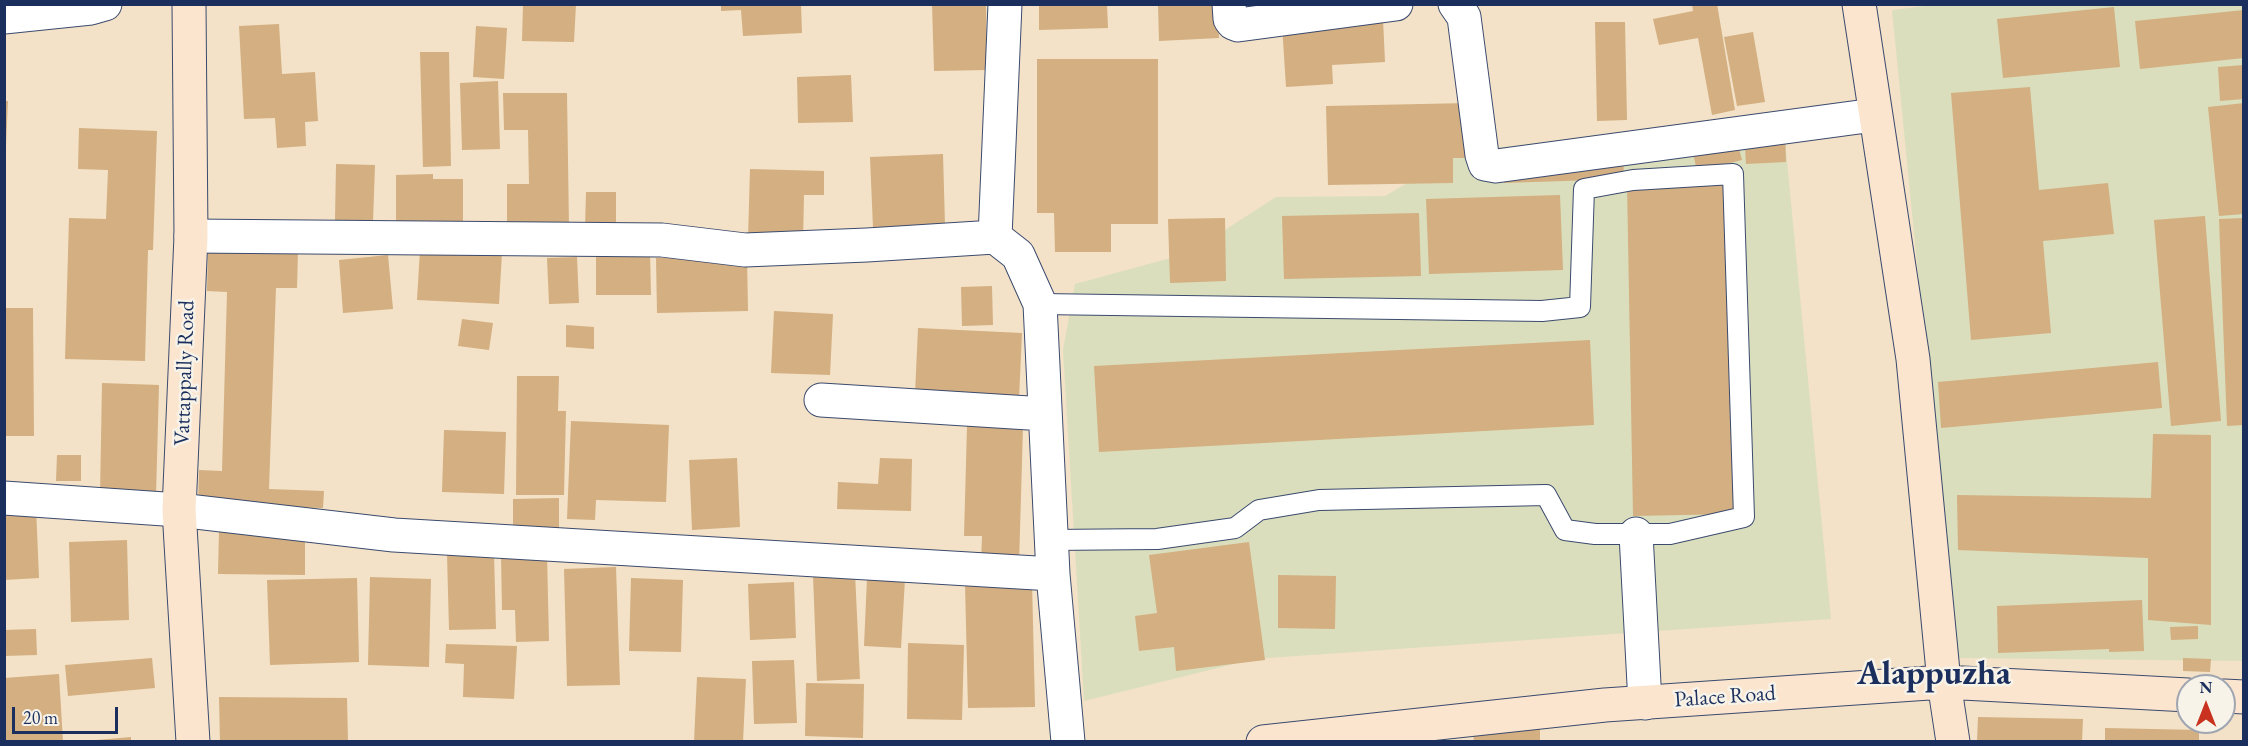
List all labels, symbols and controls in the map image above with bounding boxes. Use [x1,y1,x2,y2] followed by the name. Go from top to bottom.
[169,300,201,446] street label: Vattappally Road
[1857,655,2011,695] district label: Alappuzha
[2176,674,2236,734] north arrow
[2200,677,2212,698] text: N
[1673,680,1777,714] street label: Palace Road
[15,695,122,733] scale bar
[23,706,58,729] text: 20 m

